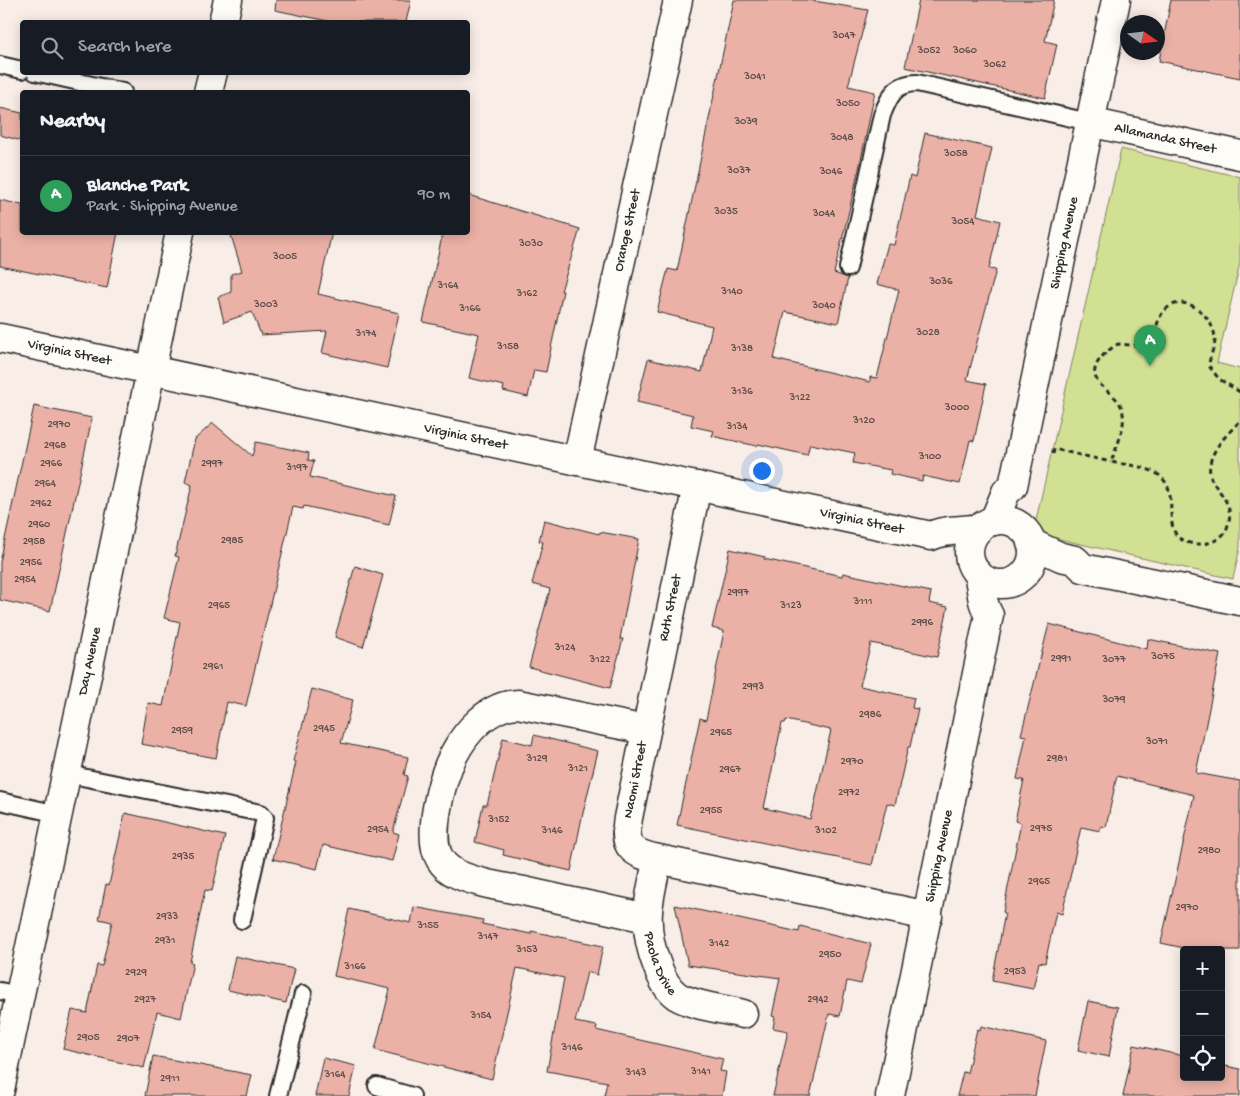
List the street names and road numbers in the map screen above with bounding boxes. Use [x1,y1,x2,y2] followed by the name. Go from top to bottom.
[1113,119,1219,158] street label: Allamanda Street
[610,186,645,273] street label: Orange Street
[1046,195,1083,291] street label: Shipping Avenue
[25,335,114,370] street label: Virginia Street
[421,420,510,454] street label: Virginia Street
[817,504,906,539] street label: Virginia Street
[656,572,687,643] street label: Ruth Street
[74,625,106,698] street label: Day Avenue
[620,739,652,820] street label: Naomi Street
[922,808,957,904] street label: Shipping Avenue
[640,930,680,1000] street label: Paola Drive

